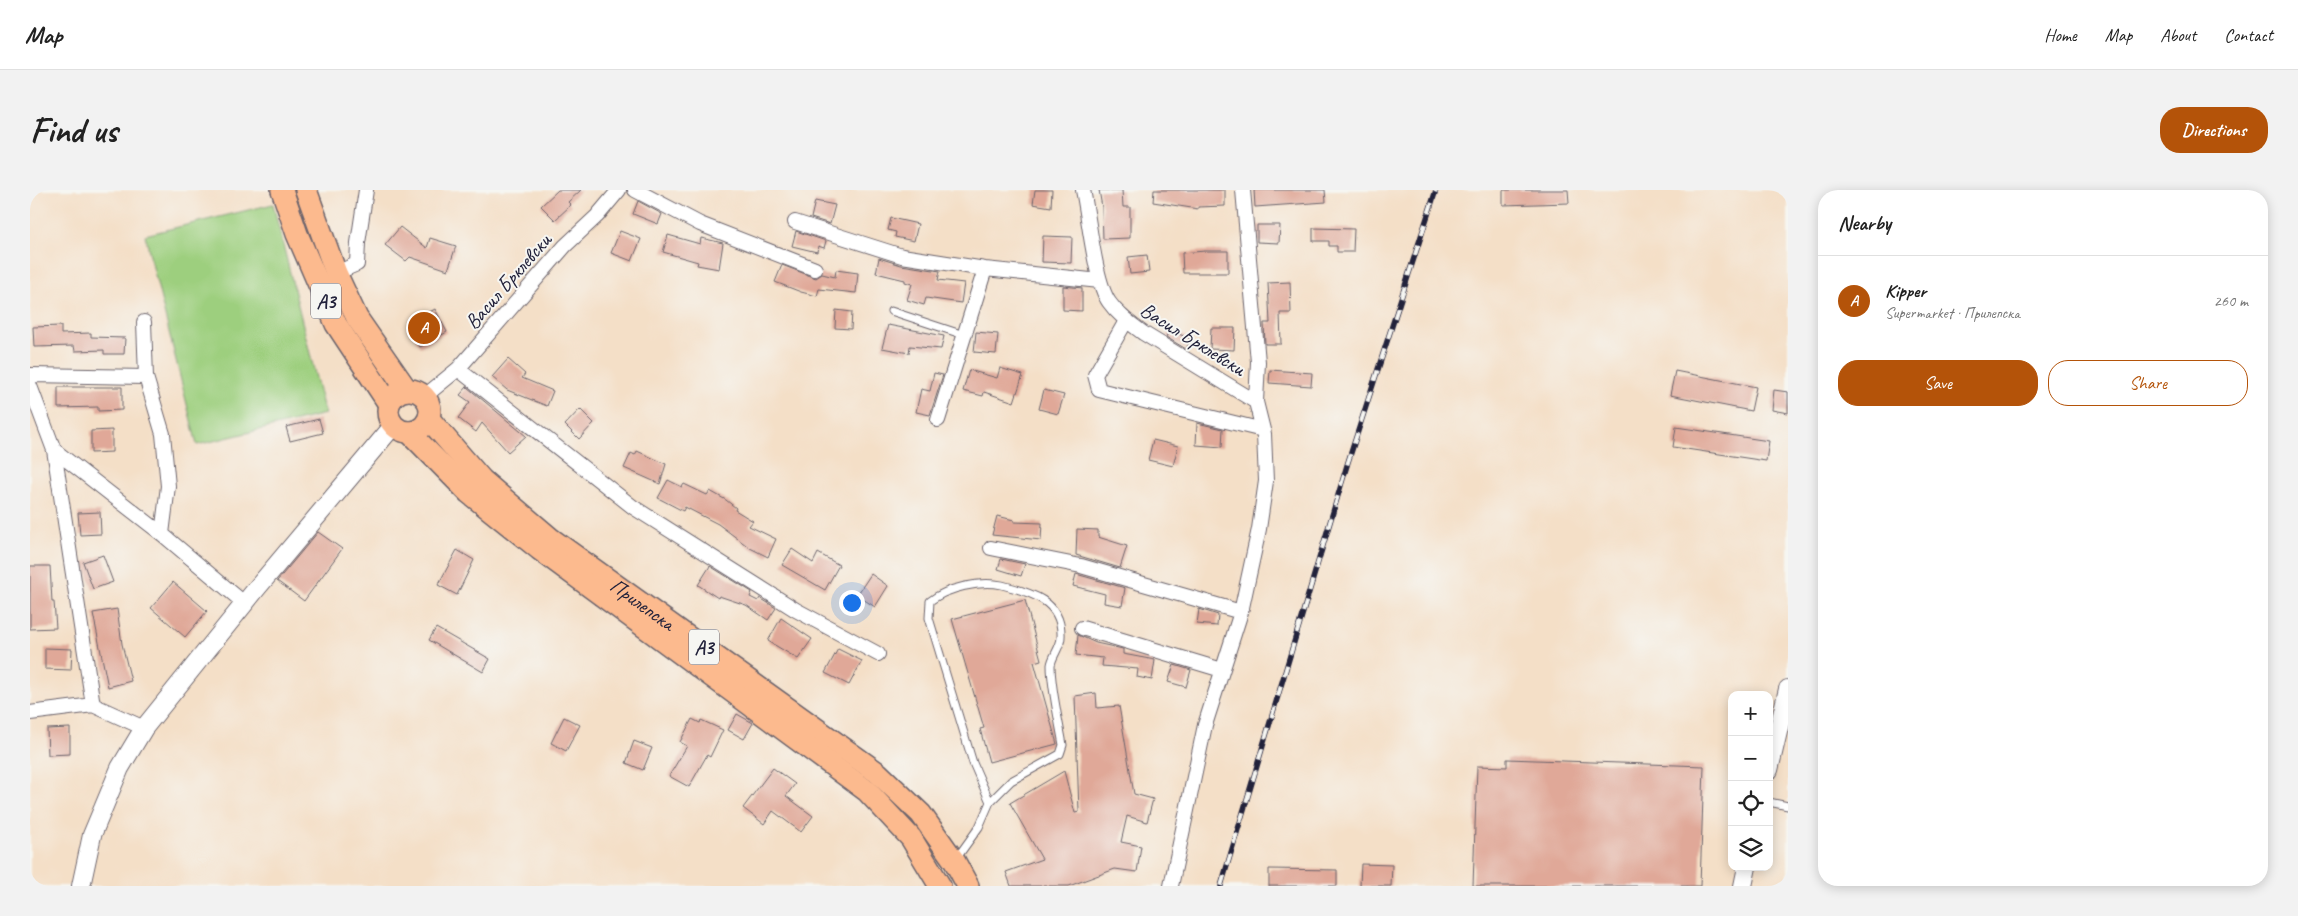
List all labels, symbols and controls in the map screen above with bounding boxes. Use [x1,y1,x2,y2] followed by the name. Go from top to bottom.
[25,20,62,50] text: Map
[2044,24,2077,46] text: Home
[2105,24,2132,46] text: Map
[2160,24,2196,46] text: About
[2224,24,2273,46] text: Contact
[2160,107,2268,153] button: Directions
[30,108,117,153] text: Find us
[1838,210,1891,236] text: Nearby
[459,226,558,334] street label: Васил Брклевски
[1885,279,1926,303] text: Kipper
[311,284,341,318] road number: A3
[1850,291,1858,311] text: A
[2214,291,2248,311] text: 260 m
[1136,296,1252,382] street label: Васил Брклевски
[1885,303,2020,323] text: Supermarket · Прилепска
[408,309,440,347] pin: A
[1838,360,2038,406] button: Save
[2048,360,2248,406] button: Share
[605,572,682,638] street label: Прилепска
[839,590,865,616] your location
[689,630,719,664] road number: A3
[1728,691,1773,871] map controls
[1728,691,1773,736] button: +
[1728,736,1773,781] button: −
[1728,781,1773,826] button: locate
[1728,826,1773,871] button: layers

